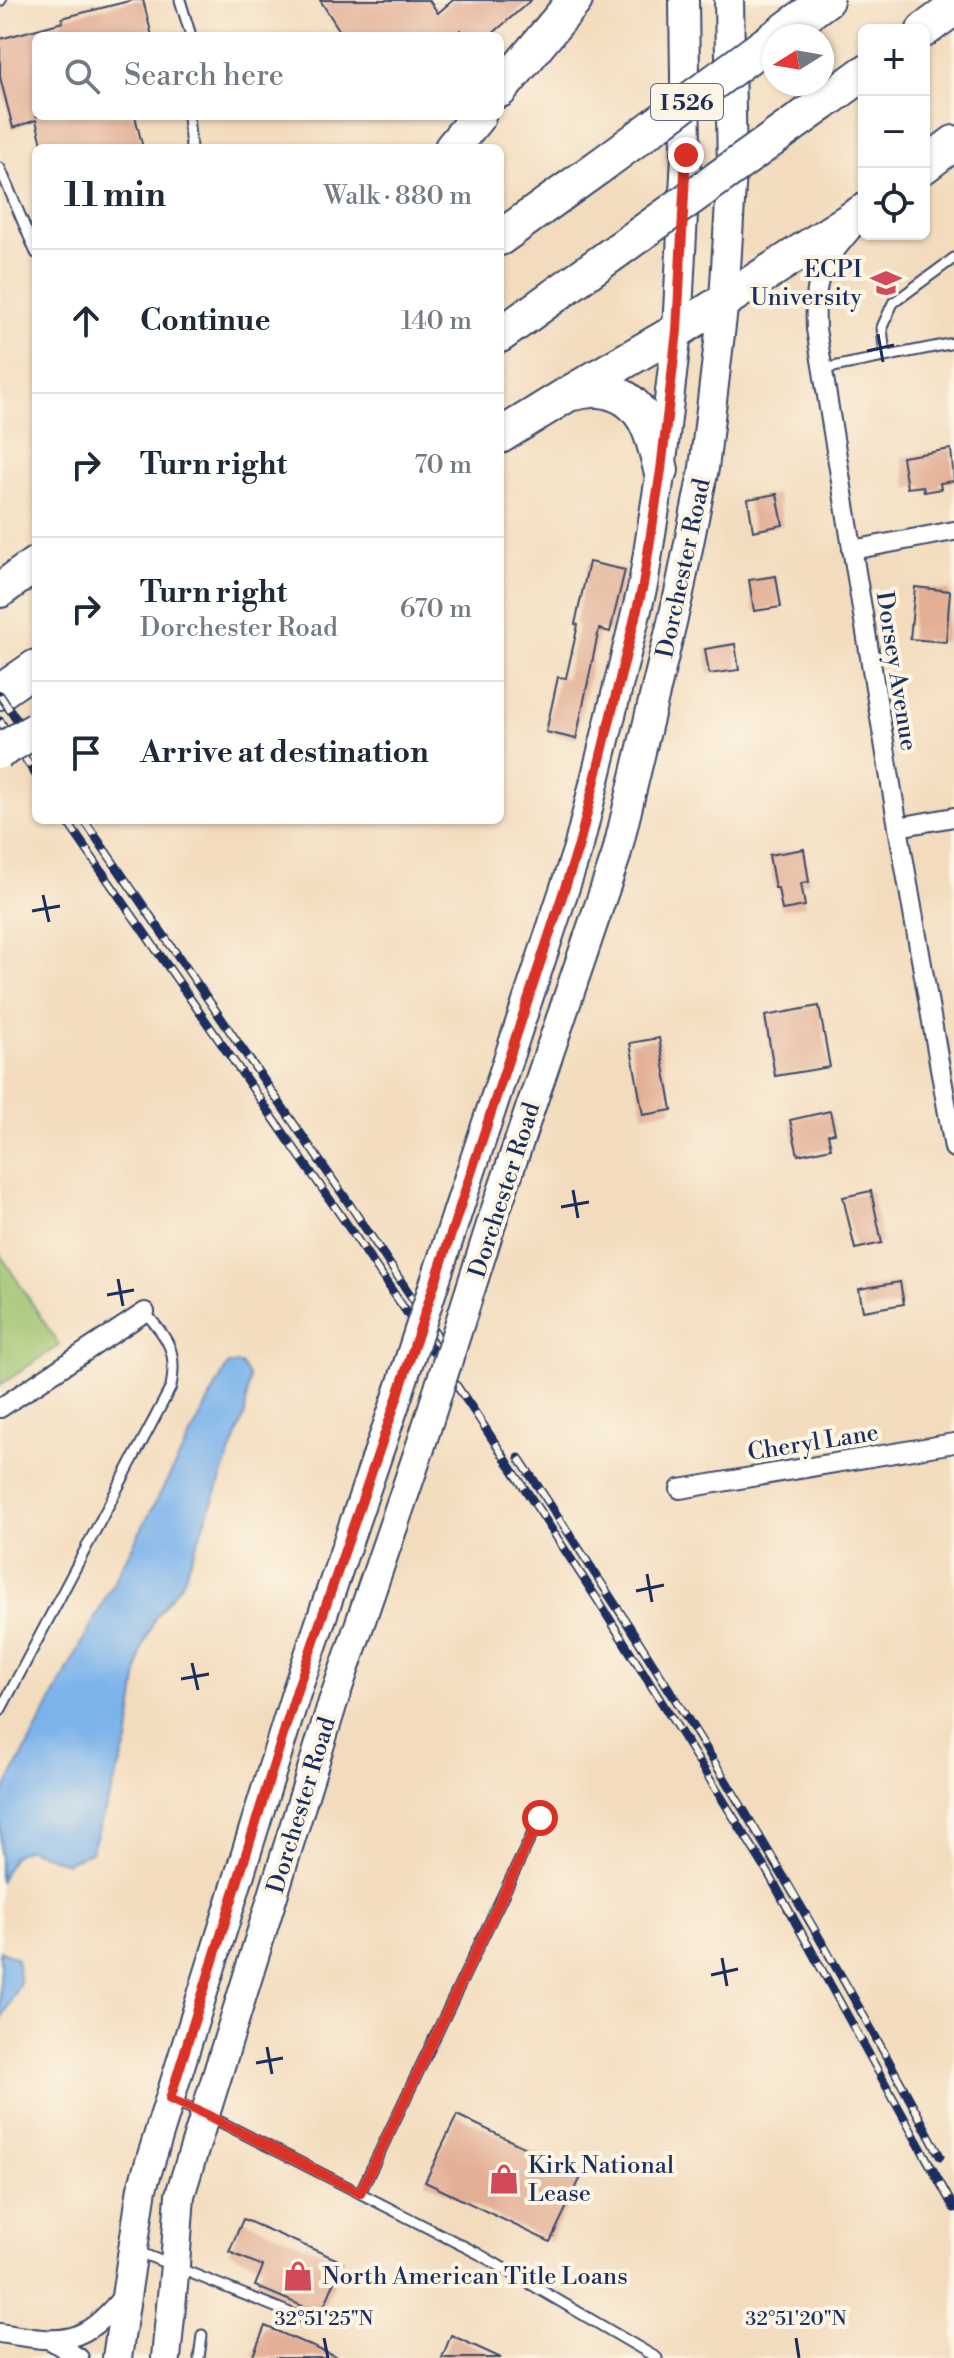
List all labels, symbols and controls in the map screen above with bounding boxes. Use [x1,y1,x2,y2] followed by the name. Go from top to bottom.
[762,24,834,96] north arrow
[858,24,930,240] map controls
[858,24,930,96] button: +
[32,32,504,120] search box
[60,54,104,98] icon: search
[124,57,284,95] text: Search here
[651,84,723,120] road number: I 526
[858,96,930,168] button: −
[668,137,704,173] route end
[858,168,930,240] button: locate
[64,175,166,217] text: 11 min
[323,180,472,212] text: Walk · 880 m
[750,255,862,313] place label: ECPI University
[869,266,903,300] school or university icon: ECPI University
[64,299,108,343] icon: ahead
[140,302,271,340] text: Continue
[401,305,472,337] text: 140 m
[64,443,108,487] icon: right
[140,446,287,484] text: Turn right
[414,449,472,481] text: 70 m
[650,475,718,661] street label: Dorchester Road
[140,574,287,612] text: Turn right
[64,587,108,631] icon: right
[869,589,923,753] street label: Dorsey Avenue
[400,593,472,625] text: 670 m
[140,612,338,644] text: Dorchester Road
[64,731,108,775] icon: arrive
[140,734,429,772] text: Arrive at destination
[462,1098,548,1282] street label: Dorchester Road
[745,1418,881,1468] street label: Cheryl Lane
[261,1713,343,1897] street label: Dorchester Road
[522,1800,558,1836] route start
[528,2151,674,2209] place label: Kirk National Lease
[487,2162,521,2196] shop icon: Kirk National Lease
[281,2259,315,2293] shop icon: North American Title Loans
[322,2262,628,2292] place label: North American Title Loans
[274,2307,374,2332] text: 32°51'25"N
[745,2307,847,2332] text: 32°51'20"N

